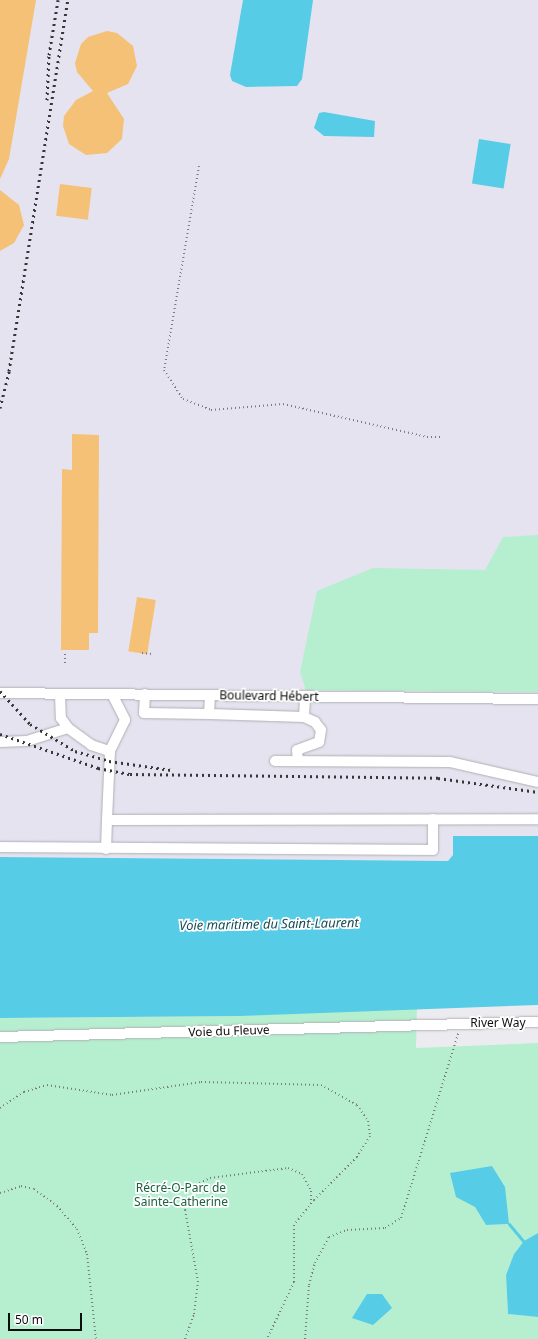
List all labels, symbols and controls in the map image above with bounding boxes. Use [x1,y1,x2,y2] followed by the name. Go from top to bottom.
[219,688,319,704] street label: Boulevard Hébert
[179,915,359,933] water label: Voie maritime du Saint-Laurent
[470,1016,526,1030] street label: River Way
[188,1022,270,1040] street label: Voie du Fleuve
[134,1181,228,1209] park label: Récré-O-Parc de Sainte-Catherine
[10,1305,84,1331] scale bar
[15,1311,43,1328] text: 50 m

